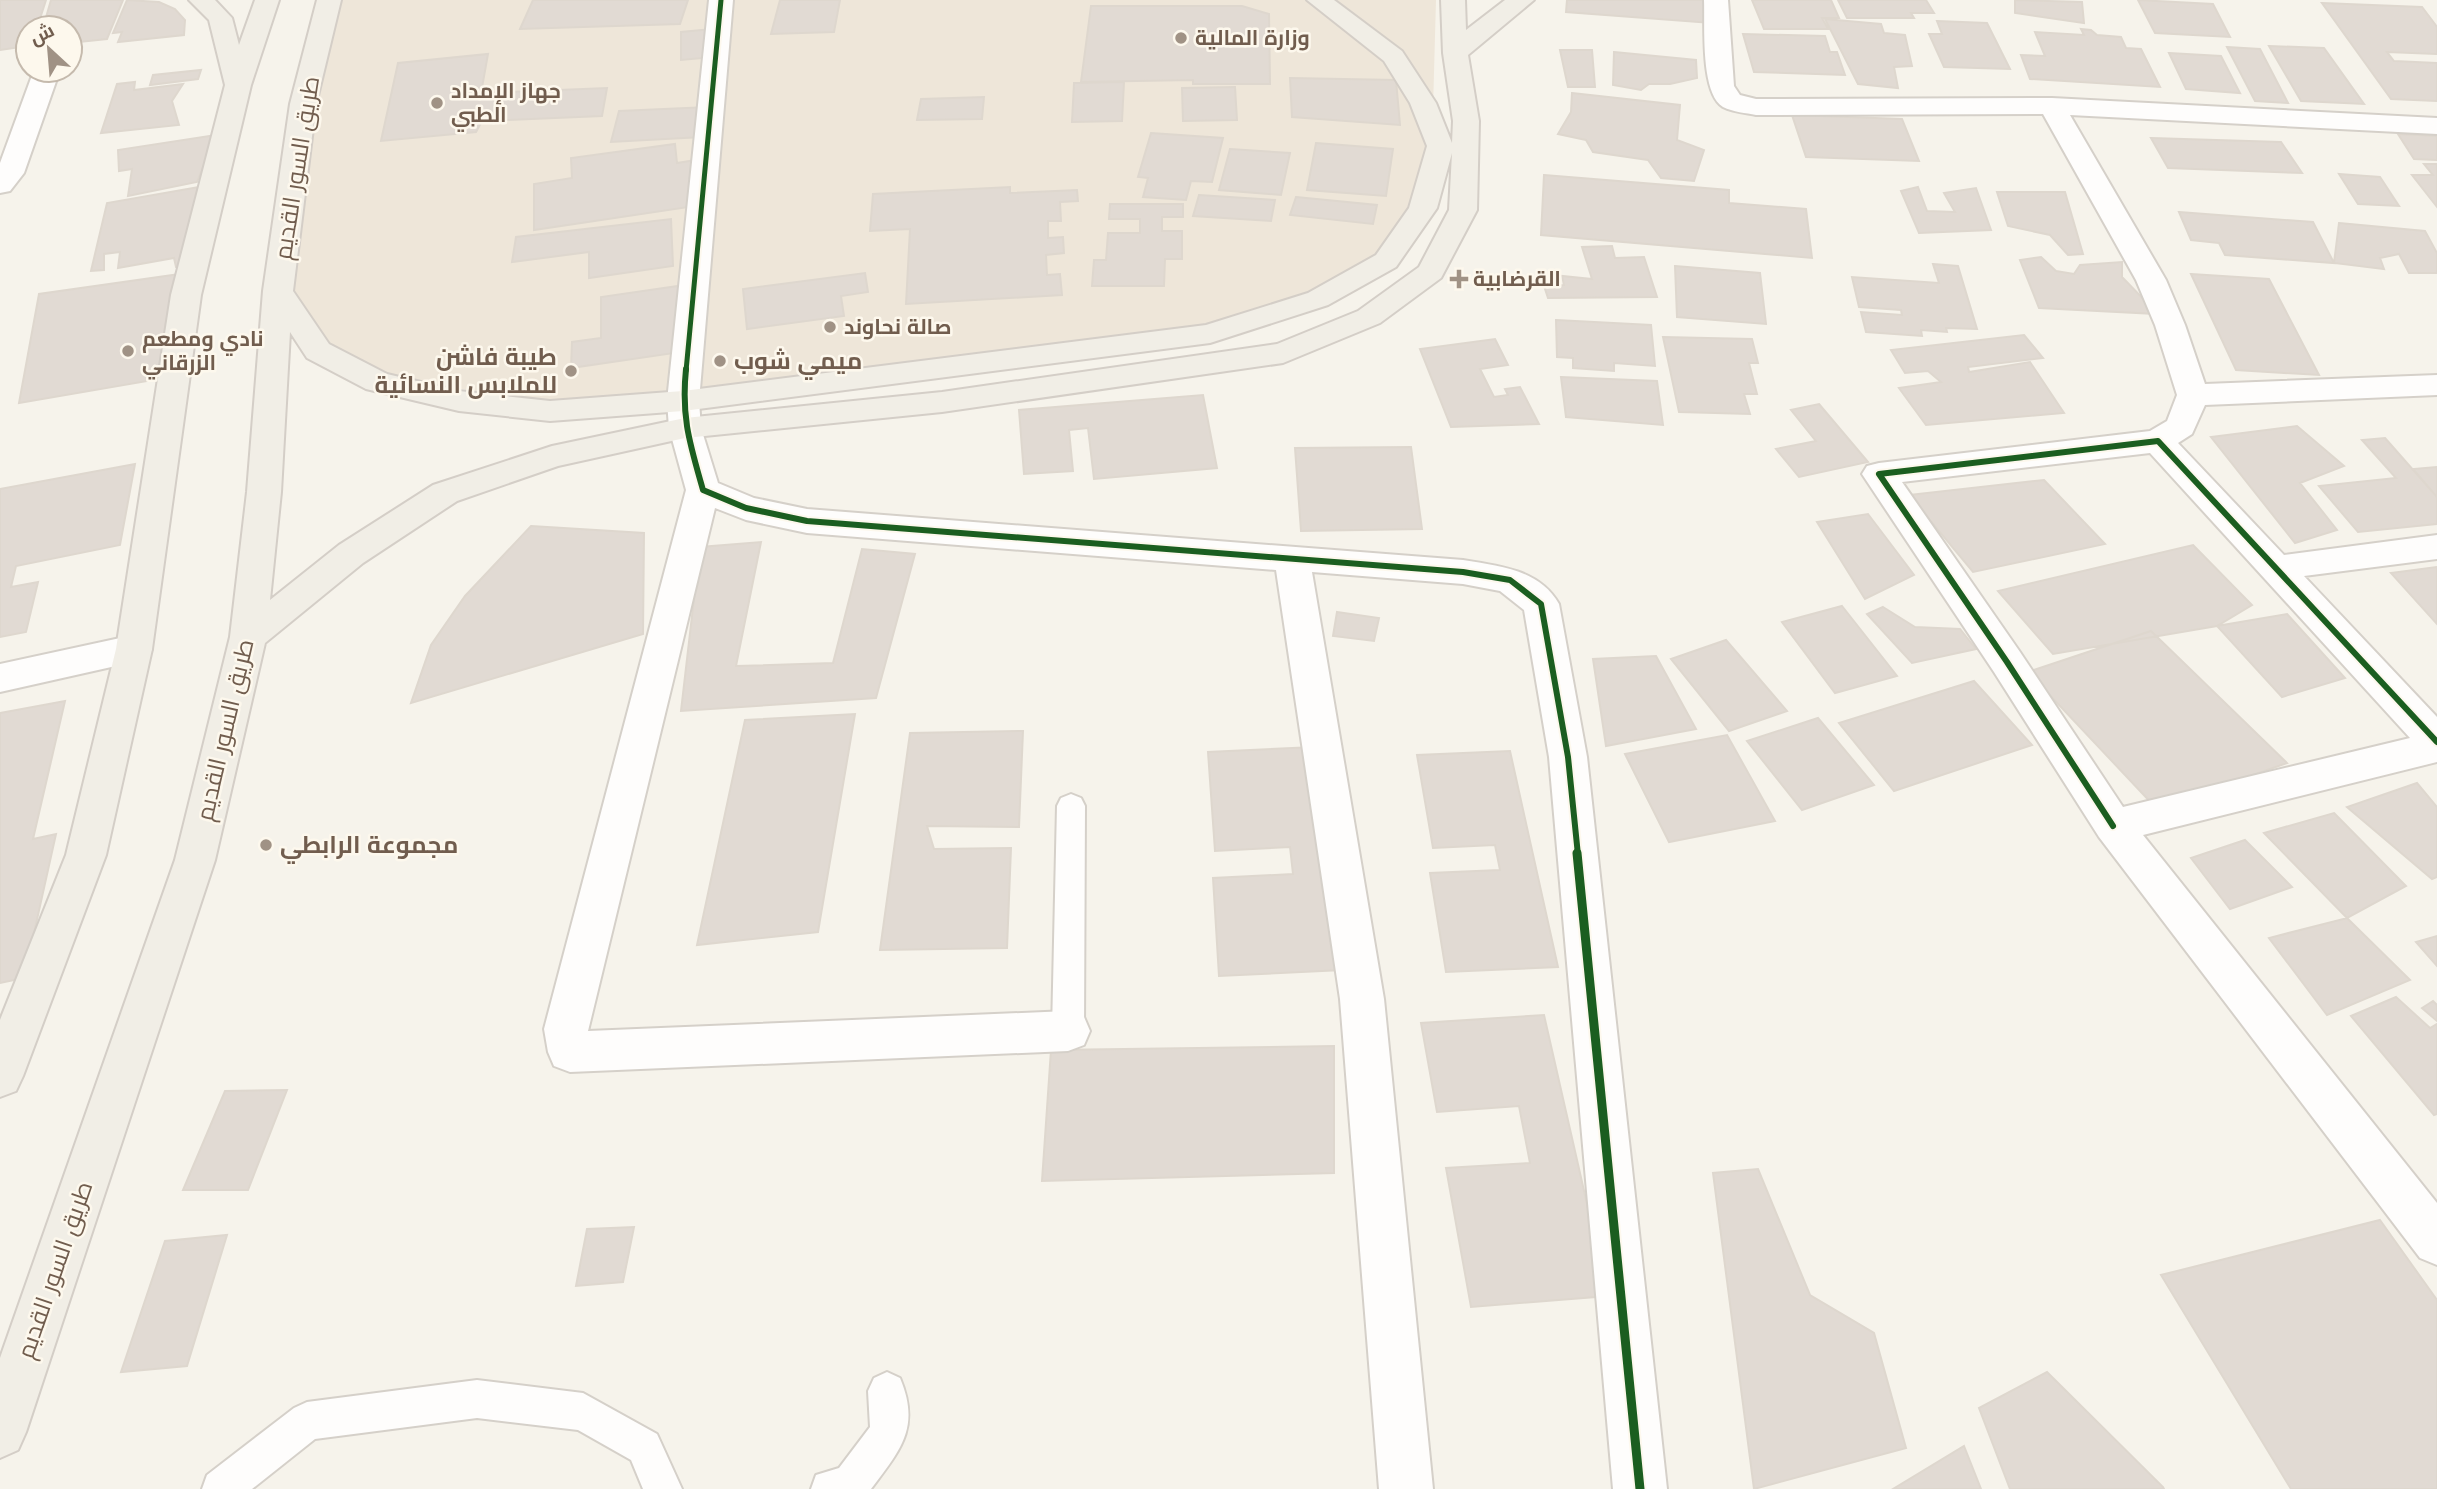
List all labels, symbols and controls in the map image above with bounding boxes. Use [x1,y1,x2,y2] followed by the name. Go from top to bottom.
[14,14,84,84] north arrow
[26,19,58,50] text: ش
[1195,26,1310,51] place label: وزارة المالية
[1173,30,1189,46] marker: وزارة المالية
[269,74,327,262] street label: طريق السور القديم
[451,79,561,132] place label: جهاز الإمداد الطبي
[429,95,445,111] marker: جهاز الإمداد الطبي
[1473,267,1561,291] place label: القرضابية
[1451,271,1467,287] marker: القرضابية
[844,315,951,340] place label: صالة نحاوند
[822,319,838,335] marker: صالة نحاوند
[142,327,264,380] place label: نادي ومطعم الزرقاني
[120,343,136,359] marker: نادي ومطعم الزرقاني
[374,343,557,399] place label: طيبة فاشن للملابس النسائية
[734,347,862,380] place label: ميمي شوب
[712,353,728,369] marker: ميمي شوب
[563,363,579,379] marker: طيبة فاشن للملابس النسائية
[190,636,261,824] street label: طريق السور القديم
[280,831,458,864] place label: مجموعة الرابطي
[258,837,274,853] marker: مجموعة الرابطي
[12,1178,100,1363] street label: طريق السور القديم

